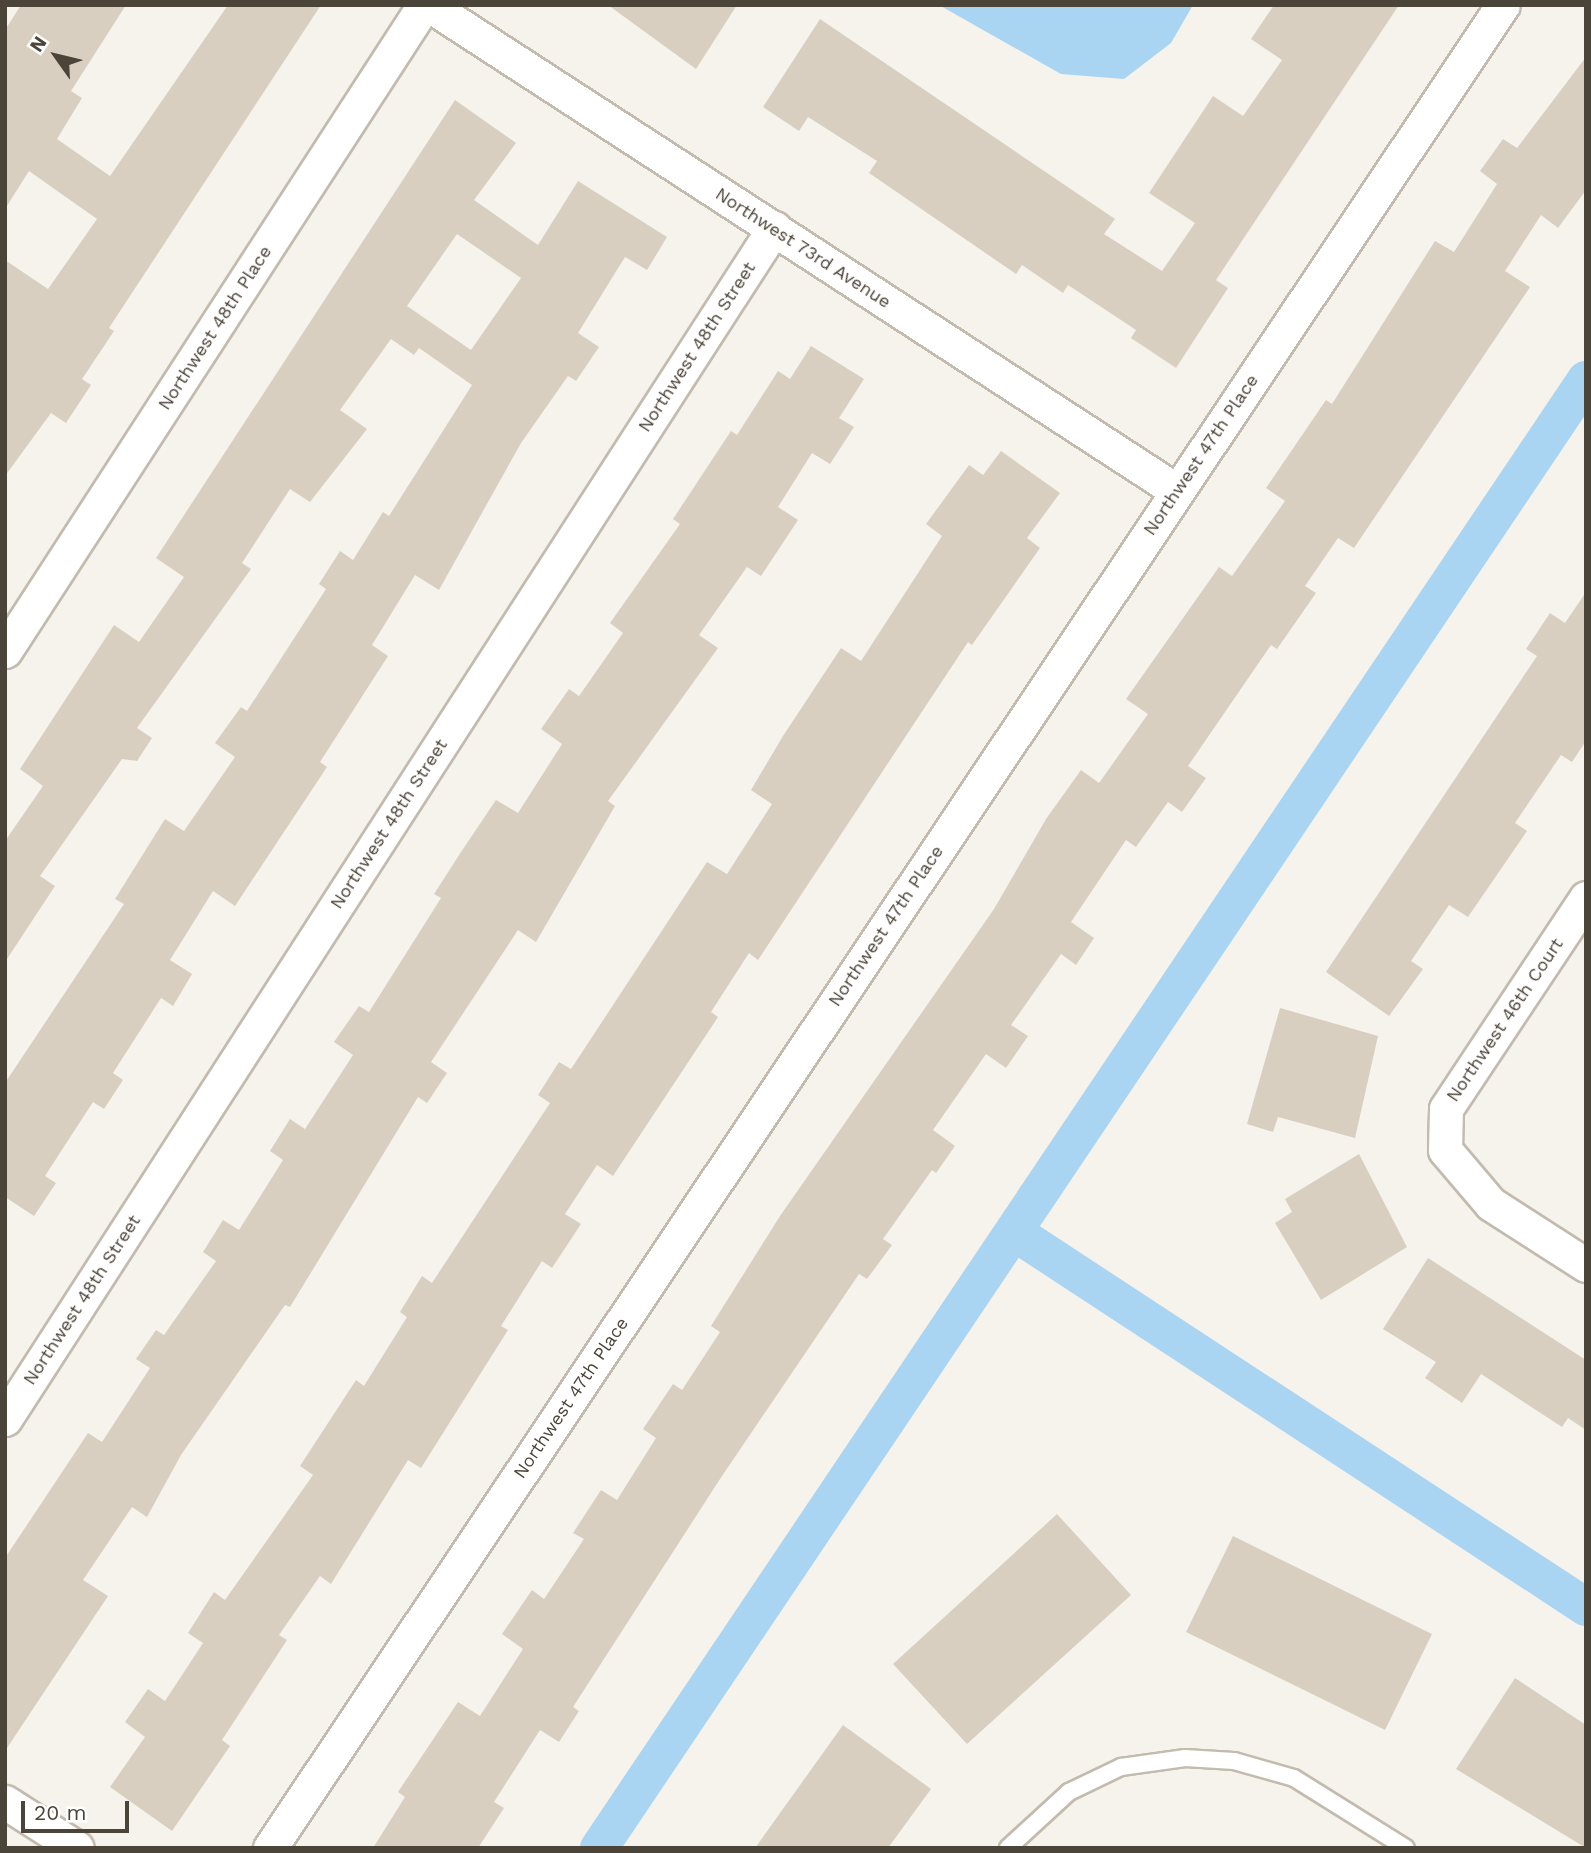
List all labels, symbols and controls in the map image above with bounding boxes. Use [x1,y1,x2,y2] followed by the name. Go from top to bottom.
[21,21,91,91] north arrow
[25,32,52,56] text: N
[711,183,895,313] street label: Northwest 73rd Avenue
[154,242,276,414] street label: Northwest 48th Place
[634,258,760,436] street label: Northwest 48th Street
[1139,370,1263,540] street label: Northwest 47th Place
[326,735,452,913] street label: Northwest 48th Street
[824,841,948,1011] street label: Northwest 47th Place
[1442,934,1568,1106] street label: Northwest 46th Court
[19,1211,145,1389] street label: Northwest 48th Street
[509,1313,633,1483] street label: Northwest 47th Place
[24,1786,133,1830] scale bar
[34,1800,86,1825] text: 20 m

